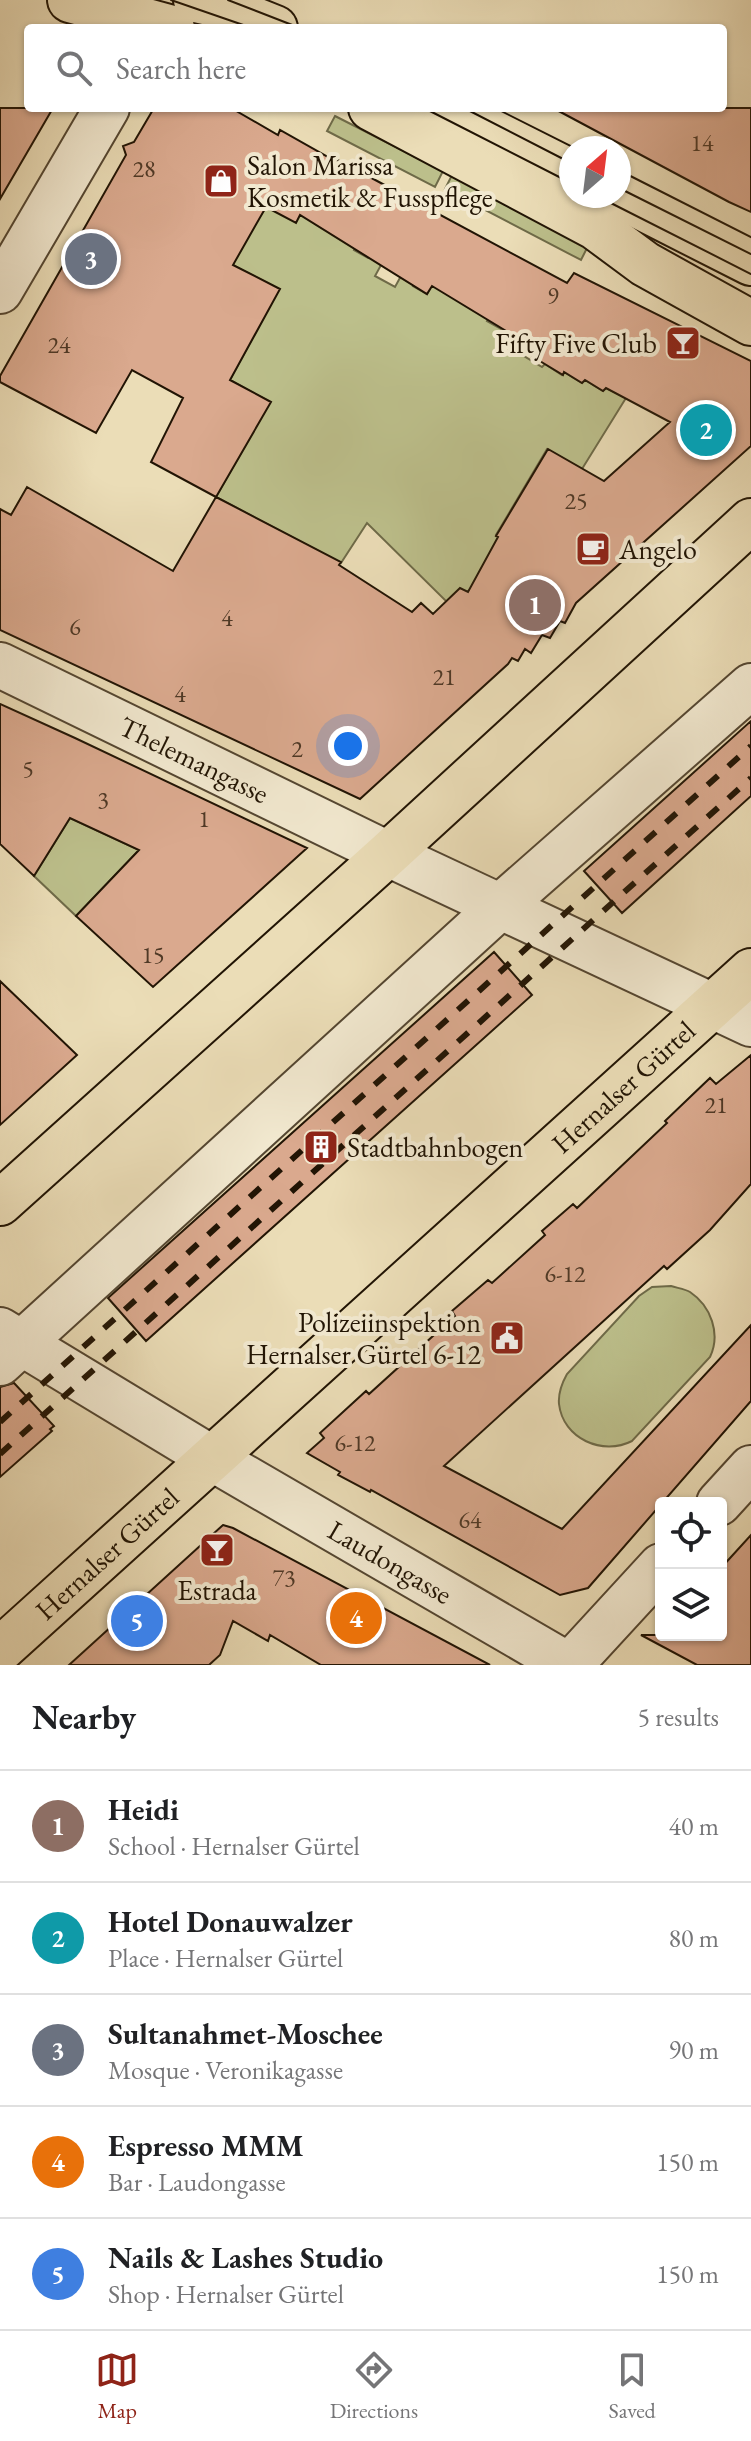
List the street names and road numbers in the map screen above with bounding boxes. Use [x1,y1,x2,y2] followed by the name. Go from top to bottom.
[114,708,275,811] street label: Thelemangasse
[544,1012,703,1161] street label: Hernalser Gürtel
[27,1479,186,1628] street label: Hernalser Gürtel
[322,1512,459,1612] street label: Laudongasse

